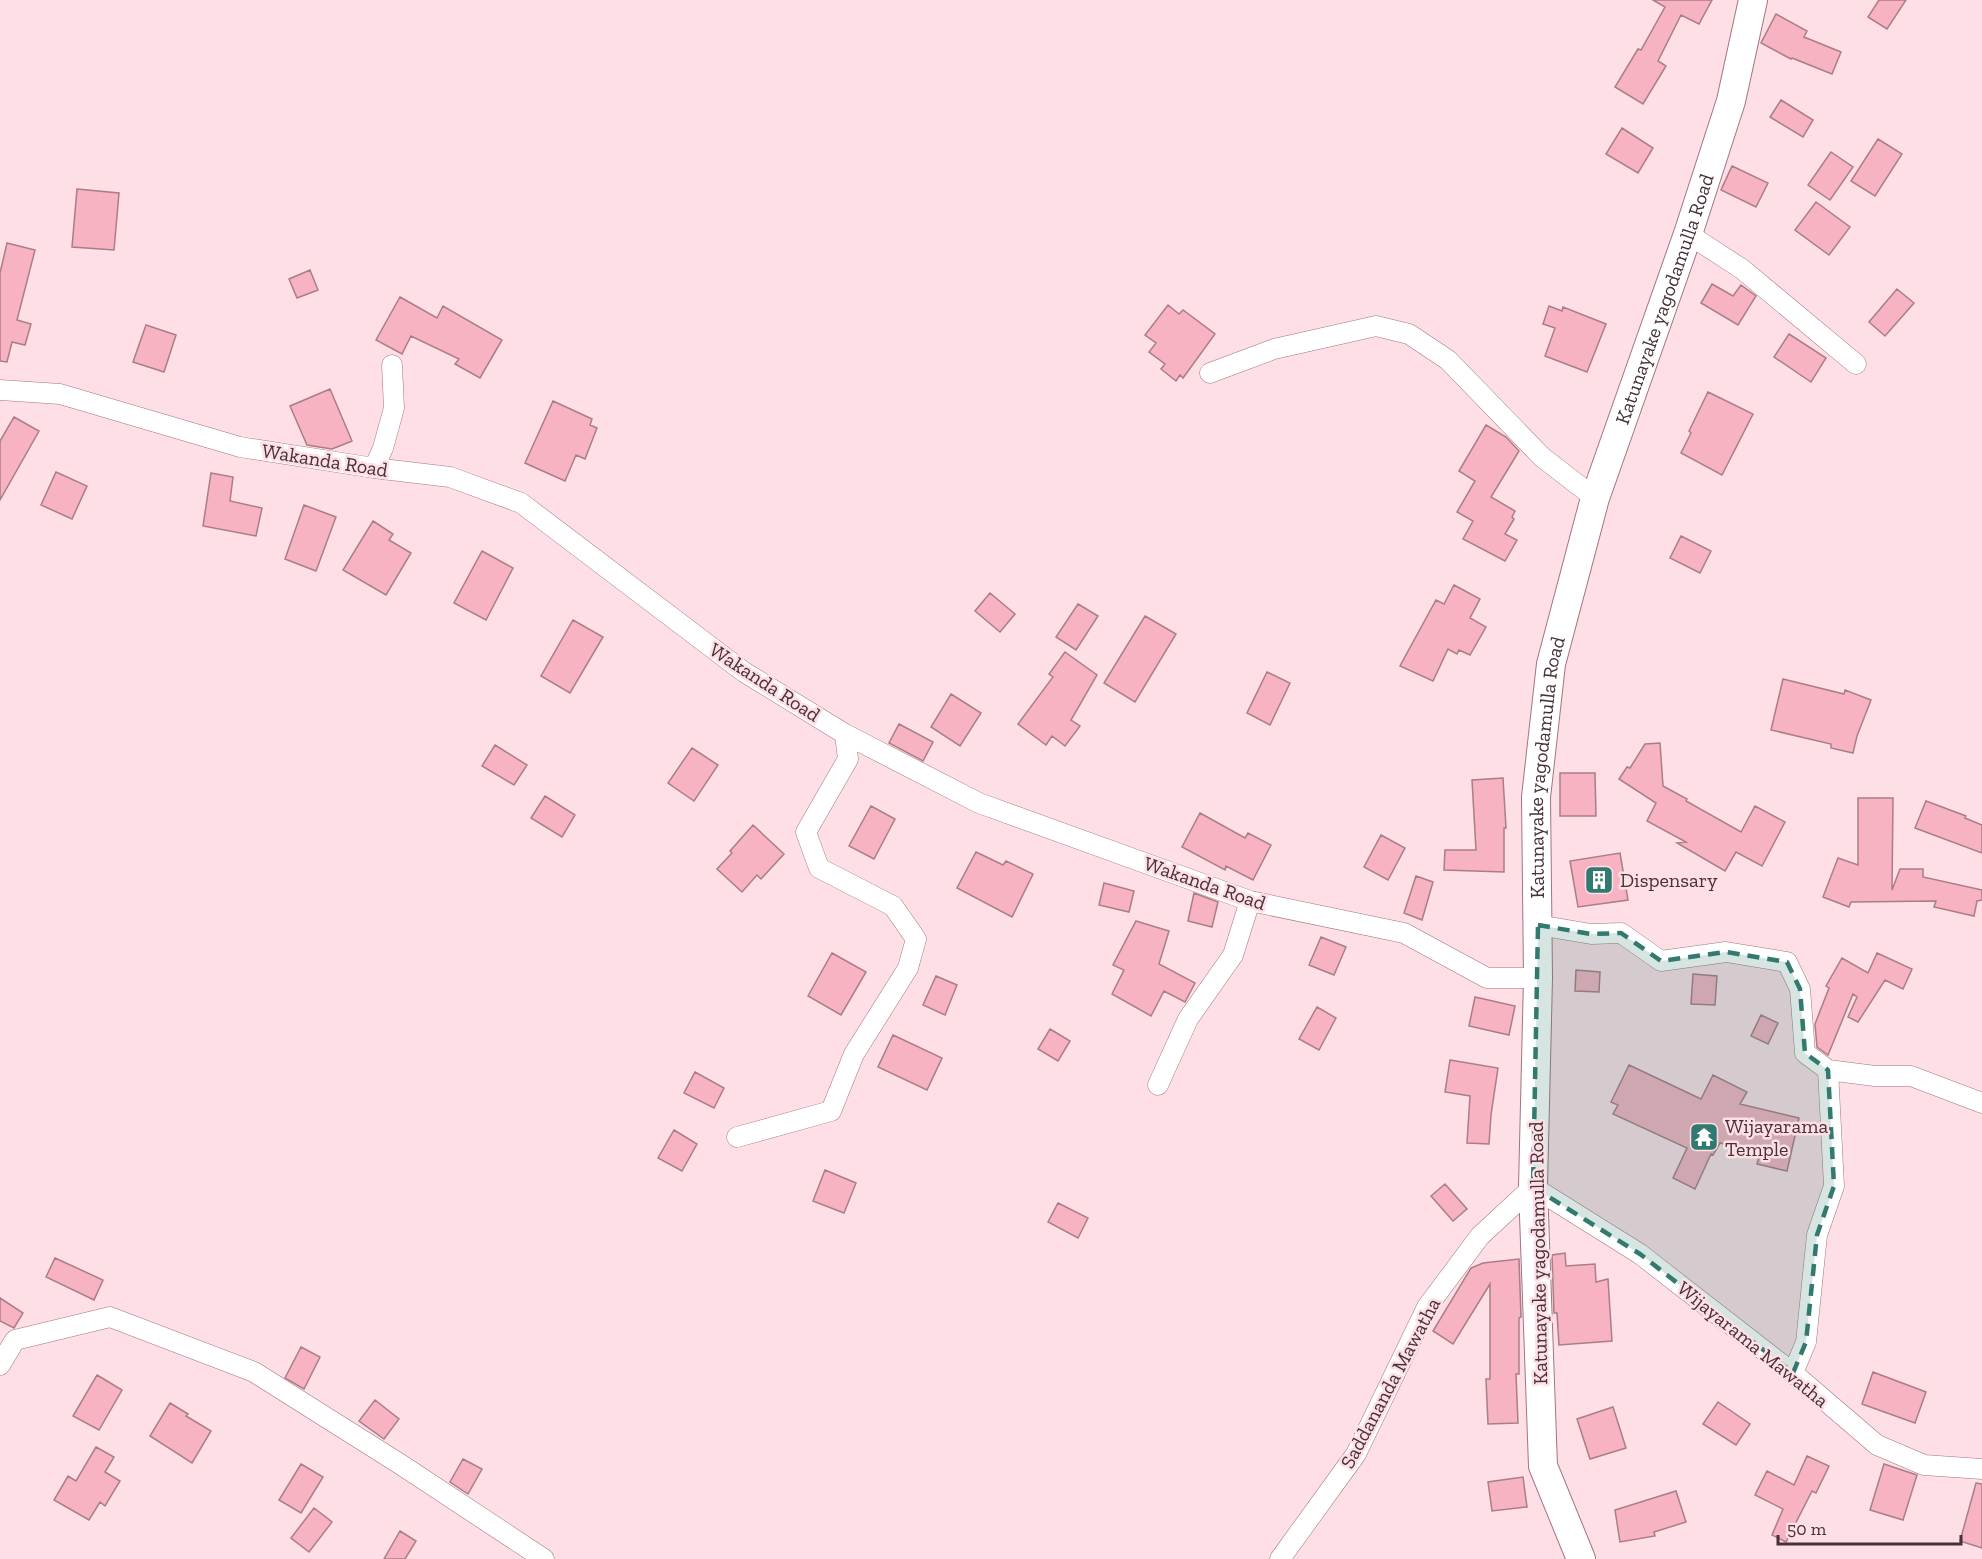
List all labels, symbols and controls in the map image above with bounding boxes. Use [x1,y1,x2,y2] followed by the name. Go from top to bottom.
[1610,171,1719,428] street label: Katunayake yagodamulla Road
[260,438,390,482] street label: Wakanda Road
[1524,634,1570,899] street label: Katunayake yagodamulla Road
[705,637,825,727] street label: Wakanda Road
[1141,851,1269,915] street label: Wakanda Road
[1583,864,1615,896] building icon: Dispensary
[1620,868,1718,892] place label: Dispensary
[1725,1114,1828,1161] place label: Wijayarama Temple
[1524,1121,1552,1385] street label: Katunayake yagodamulla Road
[1688,1121,1720,1153] temple icon: Wijayarama Temple
[1673,1276,1834,1413] street label: Wijayarama Mawatha
[1335,1293,1445,1472] street label: Saddananda Mawatha
[1778,1508,1961,1546] scale bar
[1787,1518,1827,1540] text: 50 m

